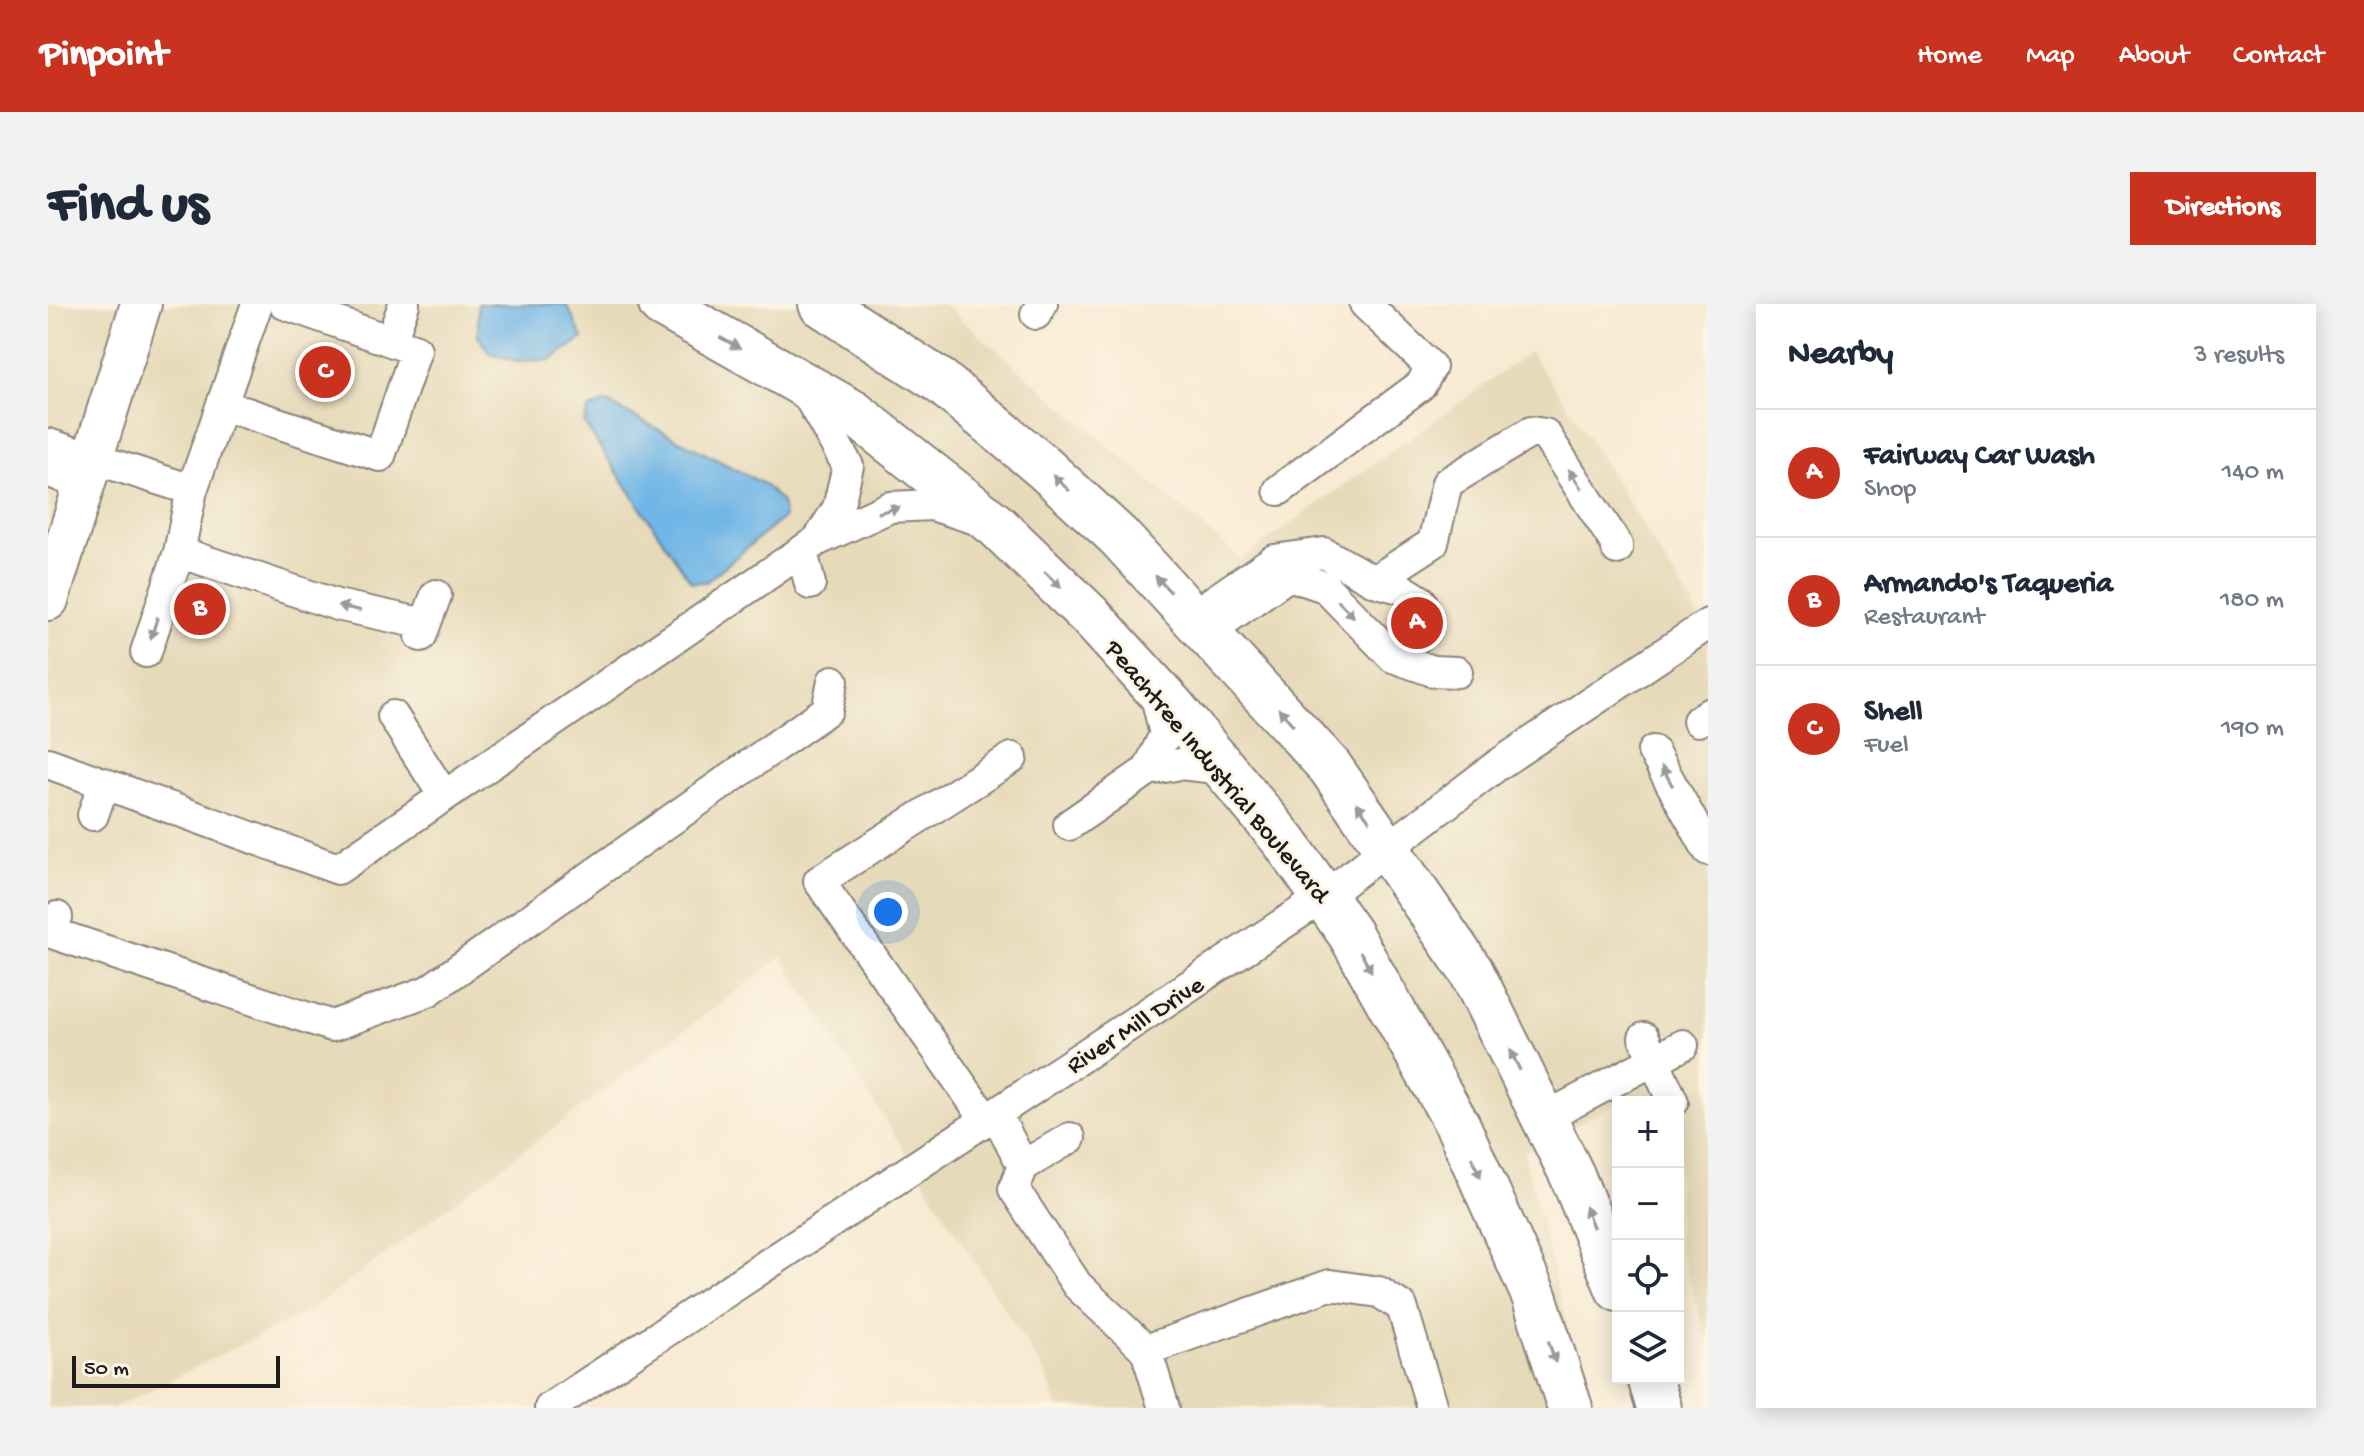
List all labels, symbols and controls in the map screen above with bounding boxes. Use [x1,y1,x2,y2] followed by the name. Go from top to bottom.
[40,34,168,78] text: Pinpoint
[1917,40,1982,73] text: Home
[2026,40,2075,73] text: Map
[2119,40,2189,73] text: About
[2233,40,2324,73] text: Contact
[2130,172,2316,245] button: Directions
[48,175,208,241] text: Find us
[719,336,741,350] one-way arrow
[1788,336,1893,376] text: Nearby
[2194,341,2284,372] text: 3 results
[299,342,351,402] pin: C
[1864,440,2095,475] text: Fairway Car Wash
[1806,458,1822,489] text: A
[2222,458,2284,489] text: 140 m
[1567,469,1582,490] one-way arrow
[1052,475,1071,493] one-way arrow
[1864,475,1916,506] text: Shop
[877,503,902,515] one-way arrow
[1864,568,2113,603] text: Armando's Taqueria
[1043,570,1062,589] one-way arrow
[1155,575,1173,594] one-way arrow
[174,579,226,639] pin: B
[1807,586,1821,617] text: B
[2220,586,2284,617] text: 180 m
[1391,593,1443,653] pin: A
[1336,599,1354,618] one-way arrow
[336,601,361,614] one-way arrow
[1864,603,1984,634] text: Restaurant
[147,617,159,641] one-way arrow
[1096,634,1336,912] street label: Peachtree Industrial Boulevard
[1864,696,1923,731] text: Shell
[1277,707,1295,726] one-way arrow
[1807,714,1821,745] text: C
[2221,714,2284,745] text: 190 m
[1864,731,1909,762] text: Fuel
[1660,765,1674,787] one-way arrow
[1355,802,1371,822] one-way arrow
[868,892,908,932] your location
[1359,951,1373,974] one-way arrow
[1062,971,1211,1083] street label: River Mill Drive
[1508,1049,1522,1072] one-way arrow
[1612,1096,1684,1384] map controls
[1612,1096,1684,1168] button: +
[1470,1155,1483,1179] one-way arrow
[1612,1168,1684,1240] button: −
[1582,1205,1595,1229] one-way arrow
[1612,1240,1684,1312] button: locate
[1612,1312,1684,1384] button: layers
[1546,1340,1559,1364] one-way arrow
[72,1352,280,1388] scale bar
[84,1357,129,1383] text: 50 m

